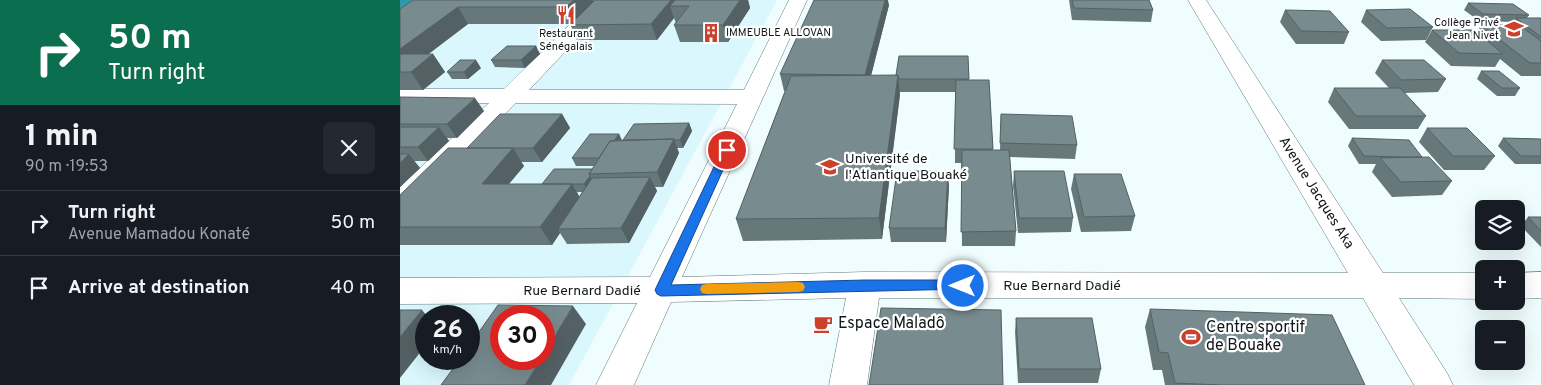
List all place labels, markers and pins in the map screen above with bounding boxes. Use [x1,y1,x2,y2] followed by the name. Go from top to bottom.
[555,4,577,26] restaurant icon: Restaurant Sénégalais
[1434,16,1499,43] place label: Collège Privé Jean Nivet
[1503,18,1525,40] school or university icon: Collège Privé Jean Nivet
[700,22,722,44] building icon: IMMEUBLE ALLOVAN
[726,26,831,40] place label: IMMEUBLE ALLOVAN
[539,27,593,54] place label: Restaurant Sénégalais
[706,129,748,171] pin
[845,151,967,184] place label: Université de l'Atlantique Bouaké
[819,156,841,178] school or university icon: Université de l'Atlantique Bouaké
[812,313,834,335] cafe icon: Espace Maladô
[838,314,945,334] place label: Espace Maladô
[1206,318,1305,356] place label: Centre sportif de Bouake
[1180,326,1202,348] sports icon: Centre sportif de Bouake

